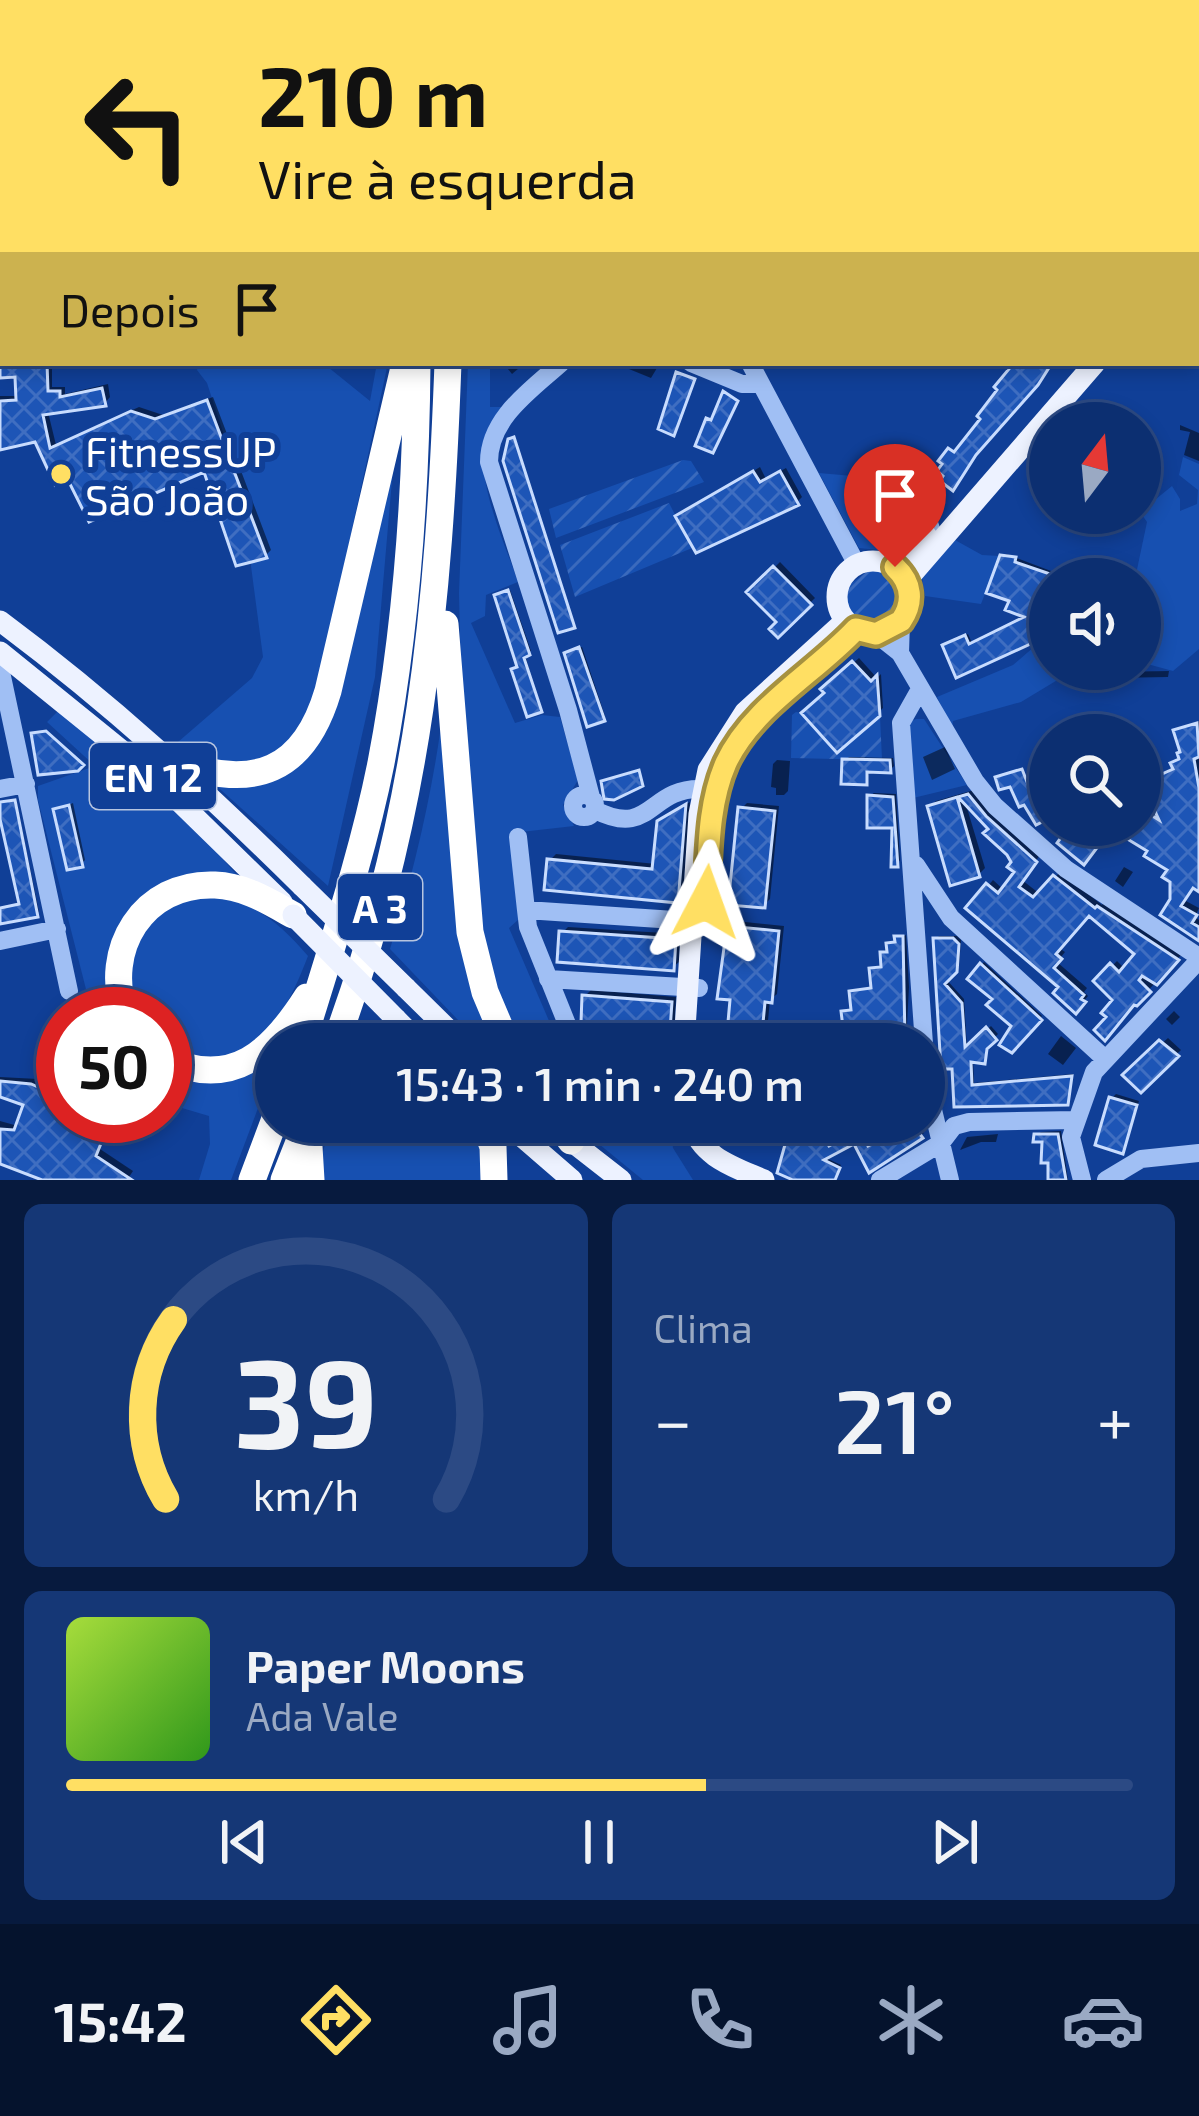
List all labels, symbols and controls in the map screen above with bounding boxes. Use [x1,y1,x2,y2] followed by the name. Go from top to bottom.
[258,43,488,144] text: 210 m
[60,48,216,204] icon: left
[258,145,637,210] text: Vire à esquerda
[224,276,290,342] icon: arrive
[60,282,200,336] text: Depois
[1029,402,1161,534] north arrow
[1029,402,1161,846] map controls
[85,425,276,523] place label: FitnessUP São João
[844,444,946,567] pin
[48,461,74,487] marker: FitnessUP São João
[862,462,928,528] icon: arrive
[1029,558,1161,690] button: sound
[1029,714,1161,846] button: search
[90,743,216,809] road number: EN 12
[643,839,769,965] position arrow
[338,874,422,940] road number: A 3
[36,987,192,1143] speed limit sign: 50
[396,1056,804,1110] text: 15:43 · 1 min · 240 m
[654,1304,753,1351] text: Clima
[234,1323,378,1473] text: 39
[834,1364,955,1472] text: 21°
[654,1379,692,1458] text: −
[1097,1379,1133,1458] text: +
[252,1467,359,1519] text: km/h
[246,1638,525,1692] text: Paper Moons
[246,1692,398,1739] text: Ada Vale
[211,1809,277,1875] icon: previous
[566,1809,632,1875] icon: pause
[922,1809,988,1875] icon: next
[294,1978,378,2062] icon: directions
[486,1978,570,2062] icon: music
[678,1978,762,2062] icon: phone
[869,1978,953,2062] icon: climate
[1061,1978,1145,2062] icon: car
[54,1988,187,2053] text: 15:42

